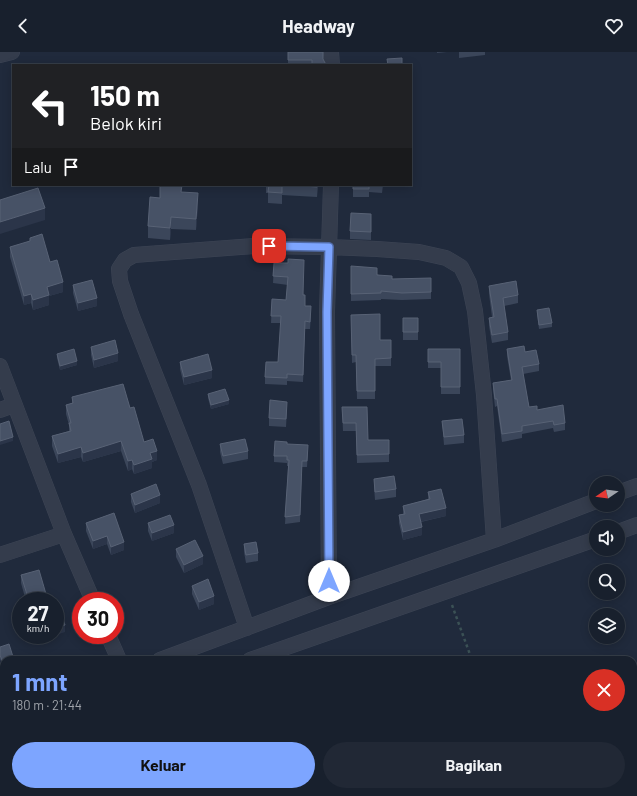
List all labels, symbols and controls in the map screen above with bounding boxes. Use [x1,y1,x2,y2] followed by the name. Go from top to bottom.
[12,15,34,37] icon: back
[282,15,355,37] text: Headway
[603,15,625,37] icon: heart
[90,78,160,112] text: 150 m
[24,80,76,132] icon: left
[90,112,162,134] text: Belok kiri
[60,156,82,178] icon: arrive
[24,158,52,176] text: Lalu
[252,229,286,263] pin
[258,235,280,257] icon: arrive
[589,476,625,512] north arrow
[589,476,625,644] map controls
[589,520,625,556] button: sound
[308,560,350,602] position arrow
[589,564,625,600] button: search
[72,592,124,644] speed limit sign: 30
[27,601,49,625] text: 27
[589,608,625,644] button: layers
[27,622,49,634] text: km/h
[12,667,68,696] text: 1 mnt
[583,669,625,711] button: close
[12,697,82,713] text: 180 m · 21:44
[12,742,315,788] button: Keluar
[323,742,625,788] button: Bagikan

